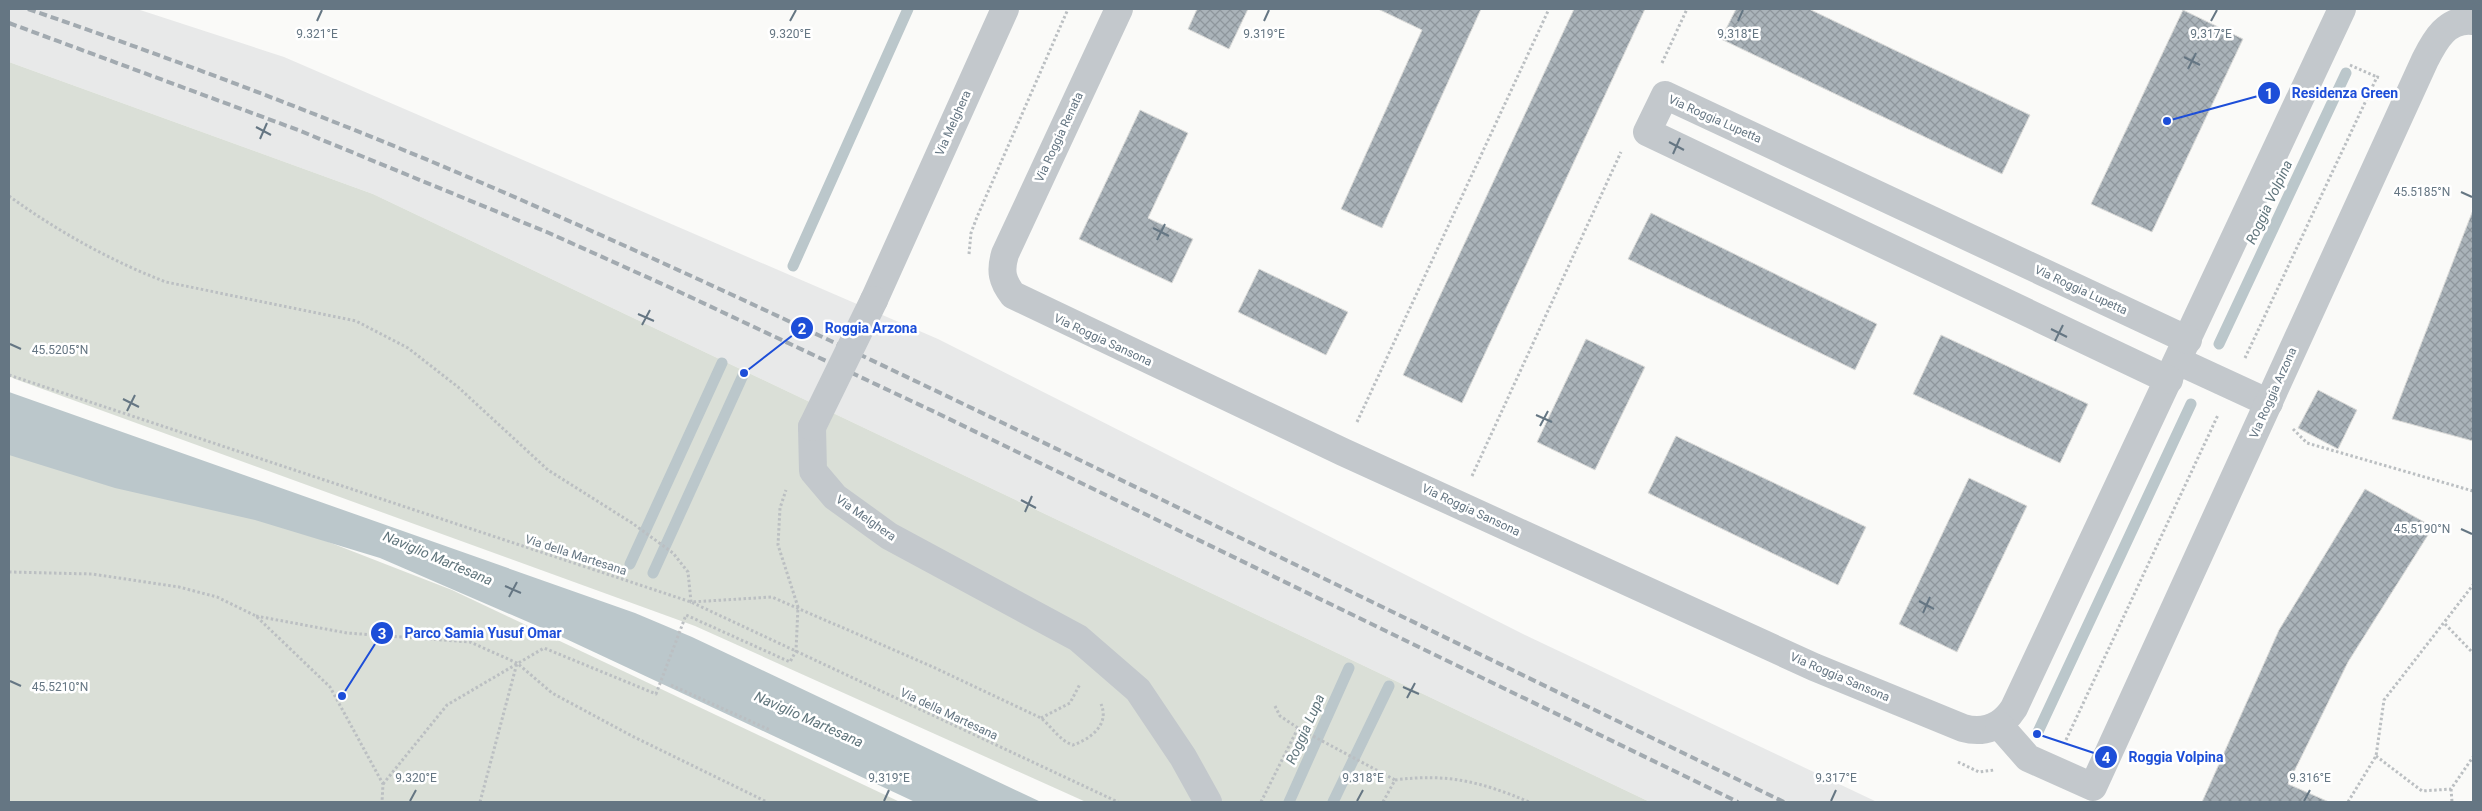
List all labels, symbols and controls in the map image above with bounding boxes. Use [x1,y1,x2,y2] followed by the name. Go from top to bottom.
[296,27,338,41] text: 9.321°E
[769,27,811,41] text: 9.320°E
[1243,27,1285,41] text: 9.319°E
[1717,27,1759,41] text: 9.318°E
[2190,27,2232,41] text: 9.317°E
[2257,79,2408,108] callout: Residenza Green
[2265,85,2273,103] text: 1
[2292,85,2398,101] text: Residenza Green
[932,88,974,158] street label: Via Melghera
[1032,90,1086,184] street label: Via Roggia Renata
[1666,92,1764,146] street label: Via Roggia Lupetta
[2243,158,2295,246] water label: Roggia Volpina
[2394,185,2450,199] text: 45.5185°N
[2032,262,2130,318] street label: Via Roggia Lupetta
[1052,311,1154,369] street label: Via Roggia Sansona
[789,314,927,343] callout: Roggia Arzona
[798,320,807,338] text: 2
[825,320,918,336] text: Roggia Arzona
[32,343,88,357] text: 45.5205°N
[2247,345,2299,441] street label: Via Roggia Arzona
[1420,481,1522,539] street label: Via Roggia Sansona
[833,492,899,544] street label: Via Melghera
[2394,522,2450,536] text: 45.5190°N
[381,528,495,588] water label: Naviglio Martesana
[523,532,629,578] street label: Via della Martesana
[370,619,572,648] callout: Parco Samia Yusuf Omar
[378,625,386,643] text: 3
[404,625,562,641] text: Parco Samia Yusuf Omar
[1788,650,1892,704] street label: Via Roggia Sansona
[32,680,88,694] text: 45.5210°N
[898,685,1000,743] street label: Via della Martesana
[752,688,866,750] water label: Naviglio Martesana
[1282,691,1328,767] water label: Roggia Lupa
[2094,743,2233,772] callout: Roggia Volpina
[2102,749,2111,767] text: 4
[2129,749,2224,765] text: Roggia Volpina
[395,771,437,785] text: 9.320°E
[868,771,910,785] text: 9.319°E
[1342,771,1384,785] text: 9.318°E
[1815,771,1857,785] text: 9.317°E
[2289,771,2331,785] text: 9.316°E

